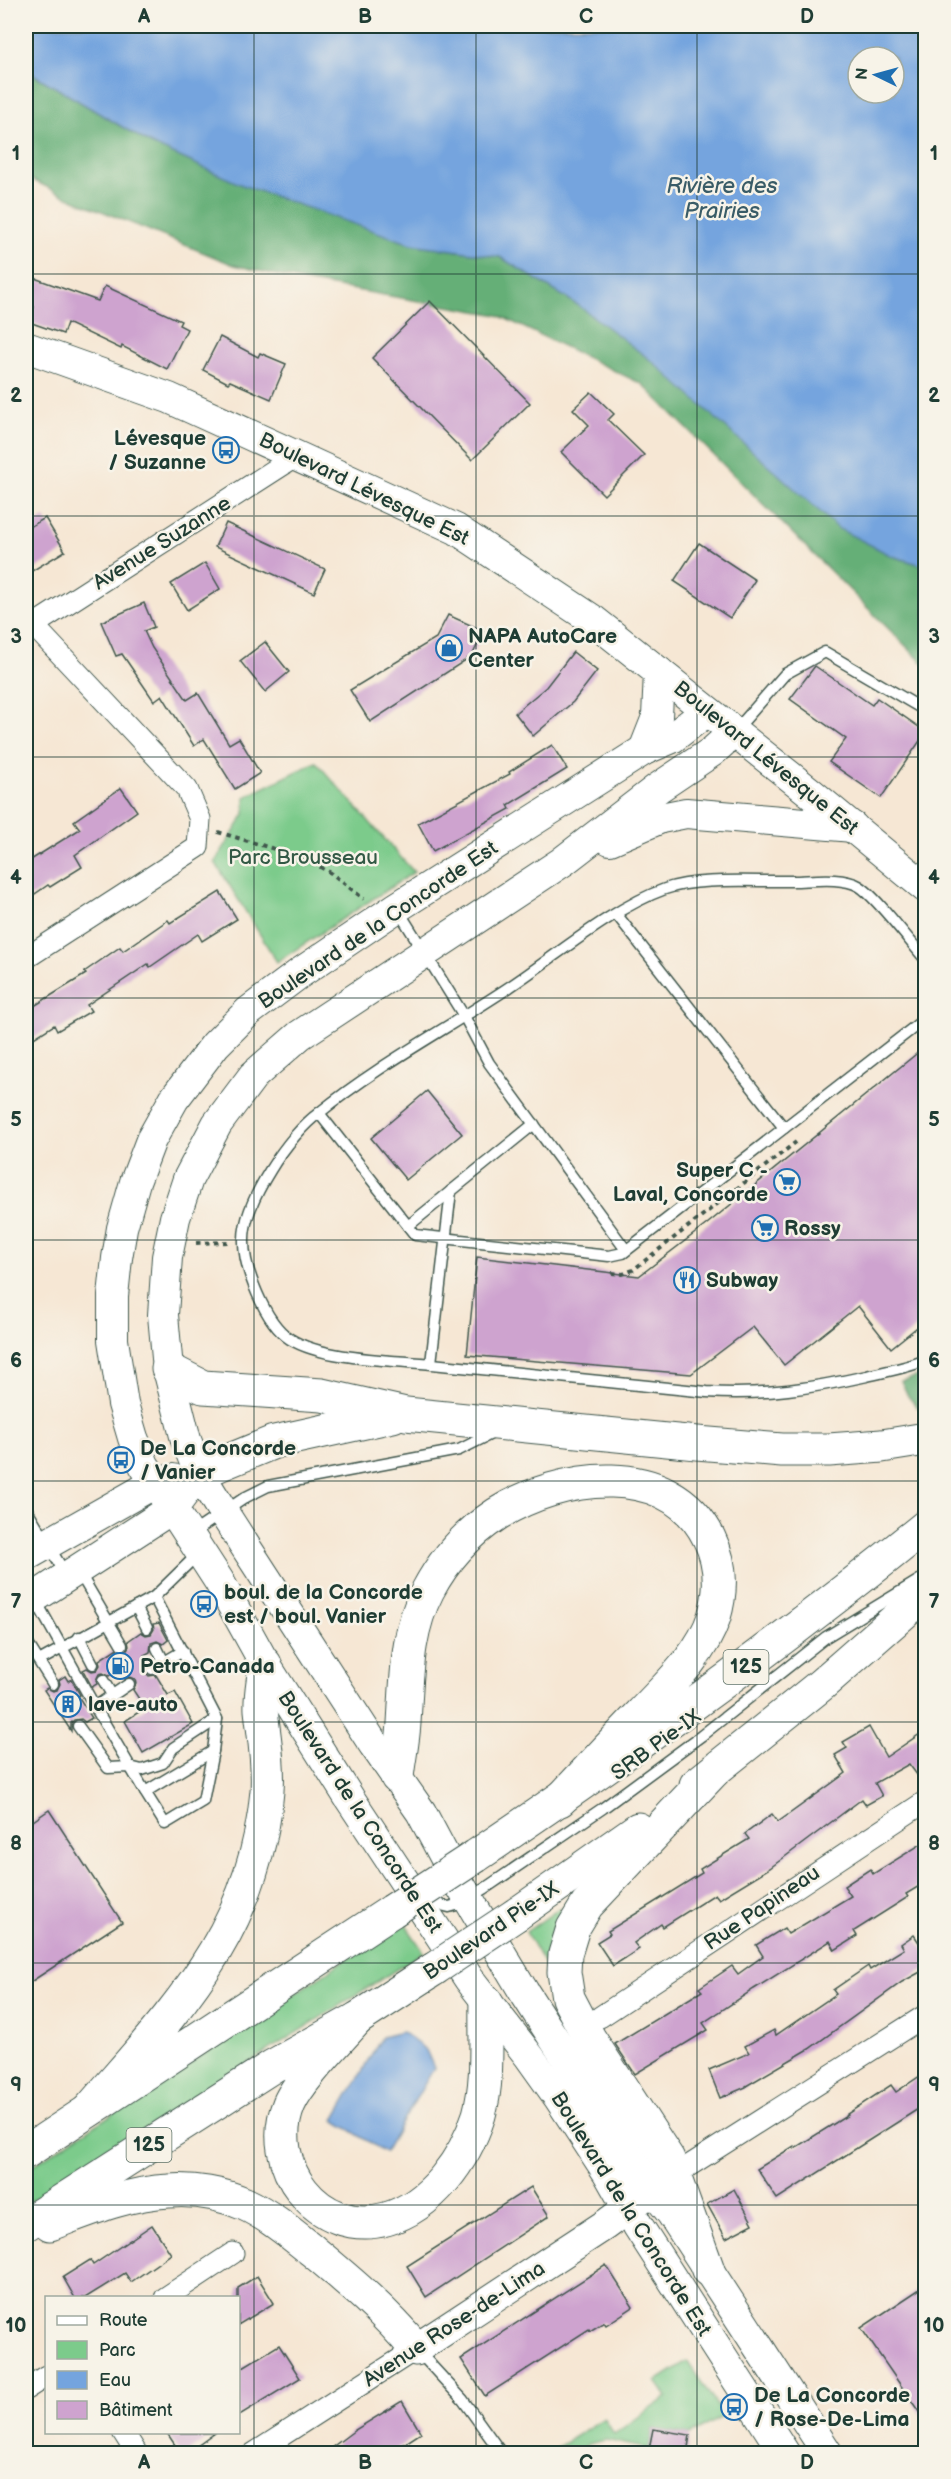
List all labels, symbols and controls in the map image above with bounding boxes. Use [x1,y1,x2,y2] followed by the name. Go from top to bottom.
[137,5,151,29] text: A
[358,5,372,29] text: B
[579,5,593,29] text: C
[800,5,814,29] text: D
[846,45,906,105] north arrow
[853,67,873,81] text: N
[12,142,20,166] text: 1
[930,142,938,166] text: 1
[667,173,777,225] water label: Rivière des Prairies
[10,384,22,408] text: 2
[928,384,940,408] text: 2
[108,426,206,475] place label: Lévesque / Suzanne
[255,427,474,551] street label: Boulevard Lévesque Est
[211,435,241,465] bus stop icon: Lévesque / Suzanne
[88,491,236,595] street label: Avenue Suzanne
[468,624,617,673] place label: NAPA AutoCare Center
[10,625,22,649] text: 3
[928,625,940,649] text: 3
[434,633,464,663] shop icon: NAPA AutoCare Center
[668,676,864,841] street label: Boulevard Lévesque Est
[254,835,503,1015] street label: Boulevard de la Concorde Est
[228,845,378,870] park label: Parc Brousseau
[10,866,22,890] text: 4
[928,866,940,890] text: 4
[10,1108,22,1132] text: 5
[928,1108,940,1132] text: 5
[613,1158,768,1207] place label: Super C - Laval, Concorde
[772,1167,802,1197] supermarket icon: Super C - Laval, Concorde
[750,1213,780,1243] supermarket icon: Rossy
[784,1216,841,1241] place label: Rossy
[672,1265,702,1295] restaurant icon: Subway
[706,1268,778,1293] place label: Subway
[10,1349,22,1373] text: 6
[928,1349,940,1373] text: 6
[140,1436,296,1485] place label: De La Concorde / Vanier
[106,1445,136,1475] bus stop icon: De La Concorde / Vanier
[224,1580,423,1629] place label: boul. de la Concorde est / boul. Vanier
[189,1589,219,1619] bus stop icon: boul. de la Concorde est / boul. Vanier
[10,1590,22,1614] text: 7
[928,1590,940,1614] text: 7
[724,1650,768,1684] road number: 125
[105,1651,135,1681] fuel station icon: Petro-Canada
[140,1654,275,1679] place label: Petro-Canada
[272,1686,448,1938] street label: Boulevard de la Concorde Est
[53,1689,83,1719] building icon: lave-auto
[88,1692,178,1717] place label: lave-auto
[606,1704,706,1786] street label: SRB Pie-IX
[10,1832,22,1856] text: 8
[928,1832,940,1856] text: 8
[699,1860,825,1956] street label: Rue Papineau
[419,1876,564,1986] street label: Boulevard Pie-IX
[10,2073,22,2097] text: 9
[928,2073,940,2097] text: 9
[545,2087,717,2341] street label: Boulevard de la Concorde Est
[126,2128,172,2162] road number: 125
[358,2256,550,2392] street label: Avenue Rose-de-Lima
[45,2296,240,2434] legend
[99,2310,148,2331] text: Route
[6,2314,26,2338] text: 10
[924,2314,944,2338] text: 10
[99,2340,136,2361] text: Parc
[99,2370,131,2391] text: Eau
[754,2383,910,2432] place label: De La Concorde / Rose-De-Lima
[719,2392,749,2422] bus stop icon: De La Concorde / Rose-De-Lima
[99,2400,173,2421] text: Bâtiment
[137,2451,151,2475] text: A
[358,2451,372,2475] text: B
[579,2451,593,2475] text: C
[800,2451,814,2475] text: D

